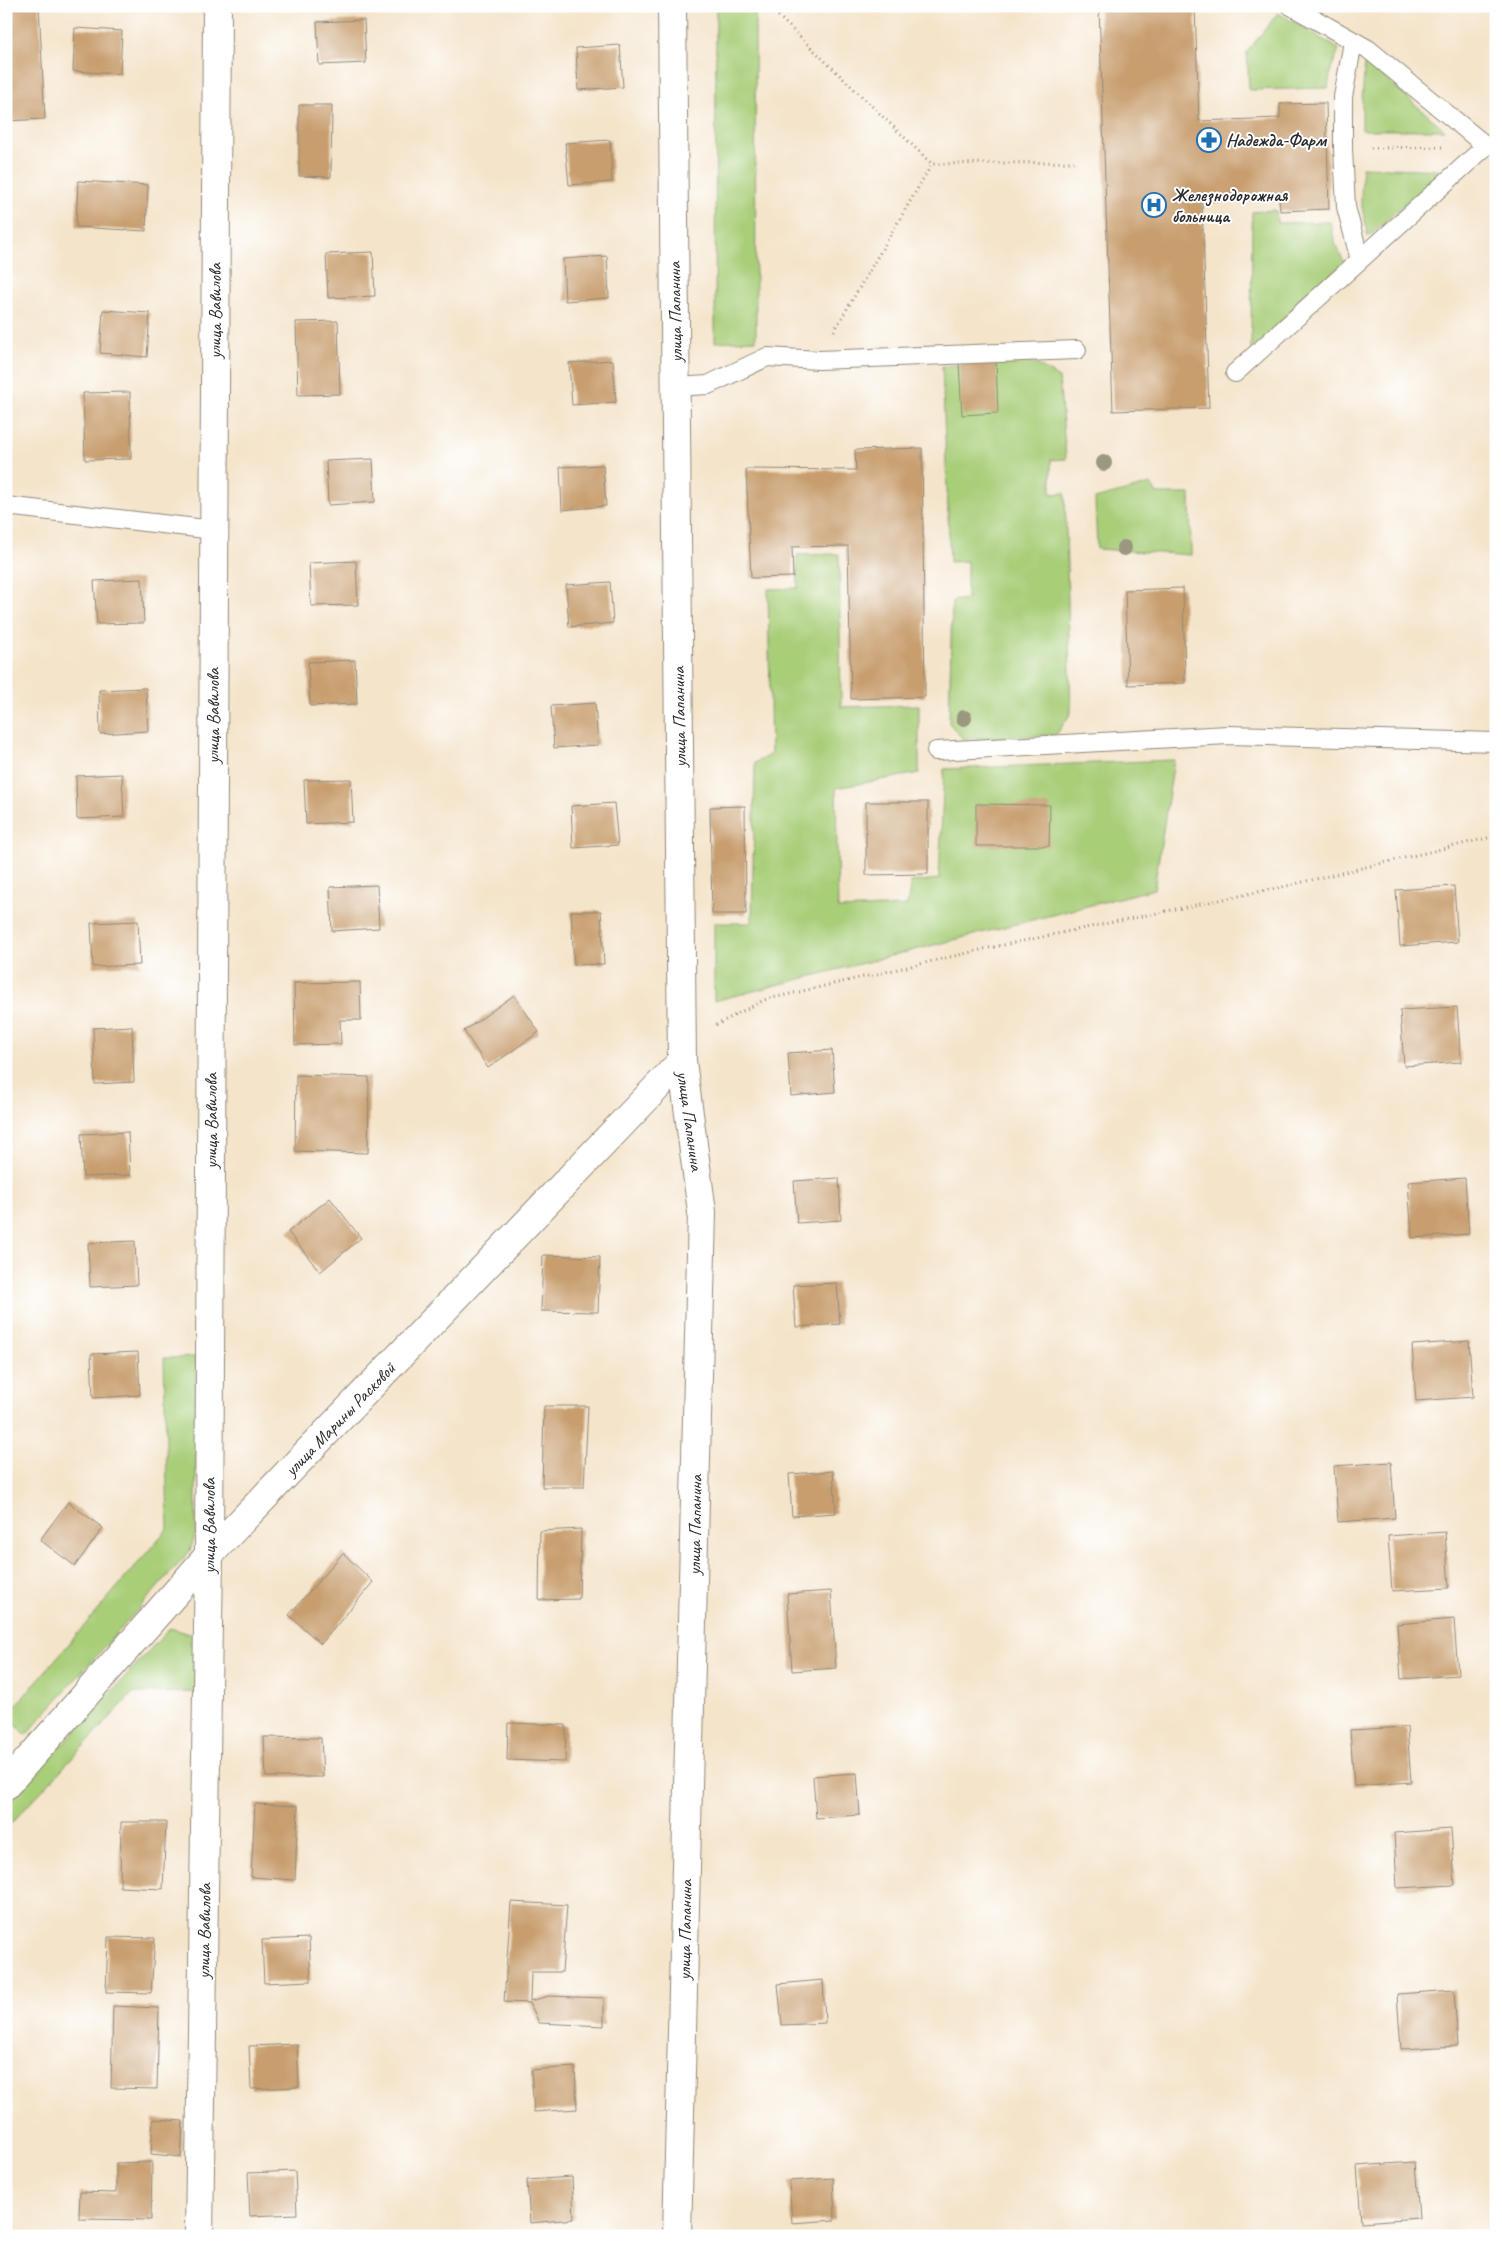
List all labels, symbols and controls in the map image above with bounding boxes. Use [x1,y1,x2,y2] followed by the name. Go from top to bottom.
[1196,127,1222,153] pharmacy icon: Надежда-Фарм
[1226,129,1328,151] place label: Надежда-Фарм
[1172,184,1289,227] place label: Железнодорожная больница
[1141,192,1167,218] hospital icon: Железнодорожная больница
[663,260,687,363] street label: улица Папанина
[204,262,226,360] street label: улица Вавилова
[667,665,691,768] street label: улица Папанина
[202,667,224,765] street label: улица Вавилова
[672,1069,708,1173] street label: улица Папанина
[200,1072,222,1170] street label: улица Вавилова
[279,1356,401,1481] street label: улица Марины Расковой
[683,1473,707,1576] street label: улица Папанина
[198,1477,220,1575] street label: улица Вавилова
[673,1878,697,1981] street label: улица Папанина
[192,1882,216,1980] street label: улица Вавилова

